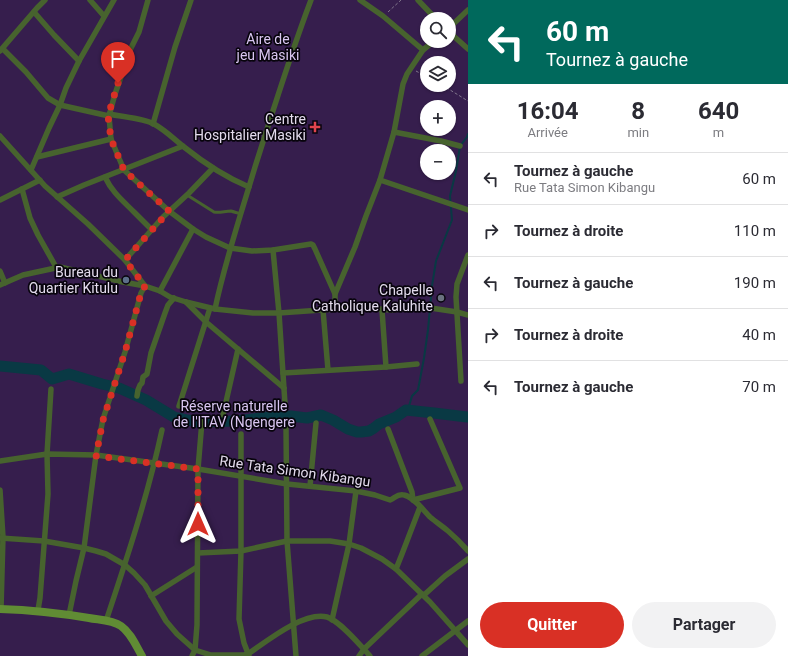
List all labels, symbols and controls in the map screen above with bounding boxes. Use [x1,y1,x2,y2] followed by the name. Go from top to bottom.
[420,12,456,180] map controls
[420,12,456,48] button: search
[546,15,609,48] text: 60 m
[480,16,532,68] icon: left
[236,31,299,63] park label: Aire de jeu Masiki
[101,42,135,83] pin
[107,48,129,70] icon: arrive
[546,49,688,70] text: Tournez à gauche
[420,56,456,92] button: layers
[517,97,579,125] text: 16:04
[631,97,645,125] text: 8
[698,97,739,125] text: 640
[420,100,456,136] button: +
[194,111,306,143] place label: Centre Hospitalier Masiki
[309,121,321,133] marker: Centre Hospitalier Masiki
[527,125,568,140] text: Arrivée
[627,125,649,140] text: min
[713,125,724,140] text: m
[420,144,456,180] button: −
[514,162,633,180] text: Tournez à gauche
[480,168,502,190] icon: left
[742,170,776,188] text: 60 m
[514,180,655,195] text: Rue Tata Simon Kibangu
[480,220,502,242] icon: right
[514,222,623,240] text: Tournez à droite
[734,222,776,240] text: 110 m
[29,264,118,296] place label: Bureau du Quartier Kitulu
[480,272,502,294] icon: left
[514,274,633,292] text: Tournez à gauche
[734,274,776,292] text: 190 m
[121,275,131,285] marker: Bureau du Quartier Kitulu
[312,282,433,314] place label: Chapelle Catholique Kaluhite
[436,293,446,303] marker: Chapelle Catholique Kaluhite
[480,324,502,346] icon: right
[514,326,623,344] text: Tournez à droite
[742,326,776,344] text: 40 m
[480,376,502,398] icon: left
[514,378,633,396] text: Tournez à gauche
[742,378,776,396] text: 70 m
[173,398,295,431] park label: Réserve naturelle de l'ITAV (Ngengere
[219,453,371,489] street label: Rue Tata Simon Kibangu
[177,503,219,545] position arrow
[480,602,624,648] button: Quitter
[632,602,776,648] button: Partager

